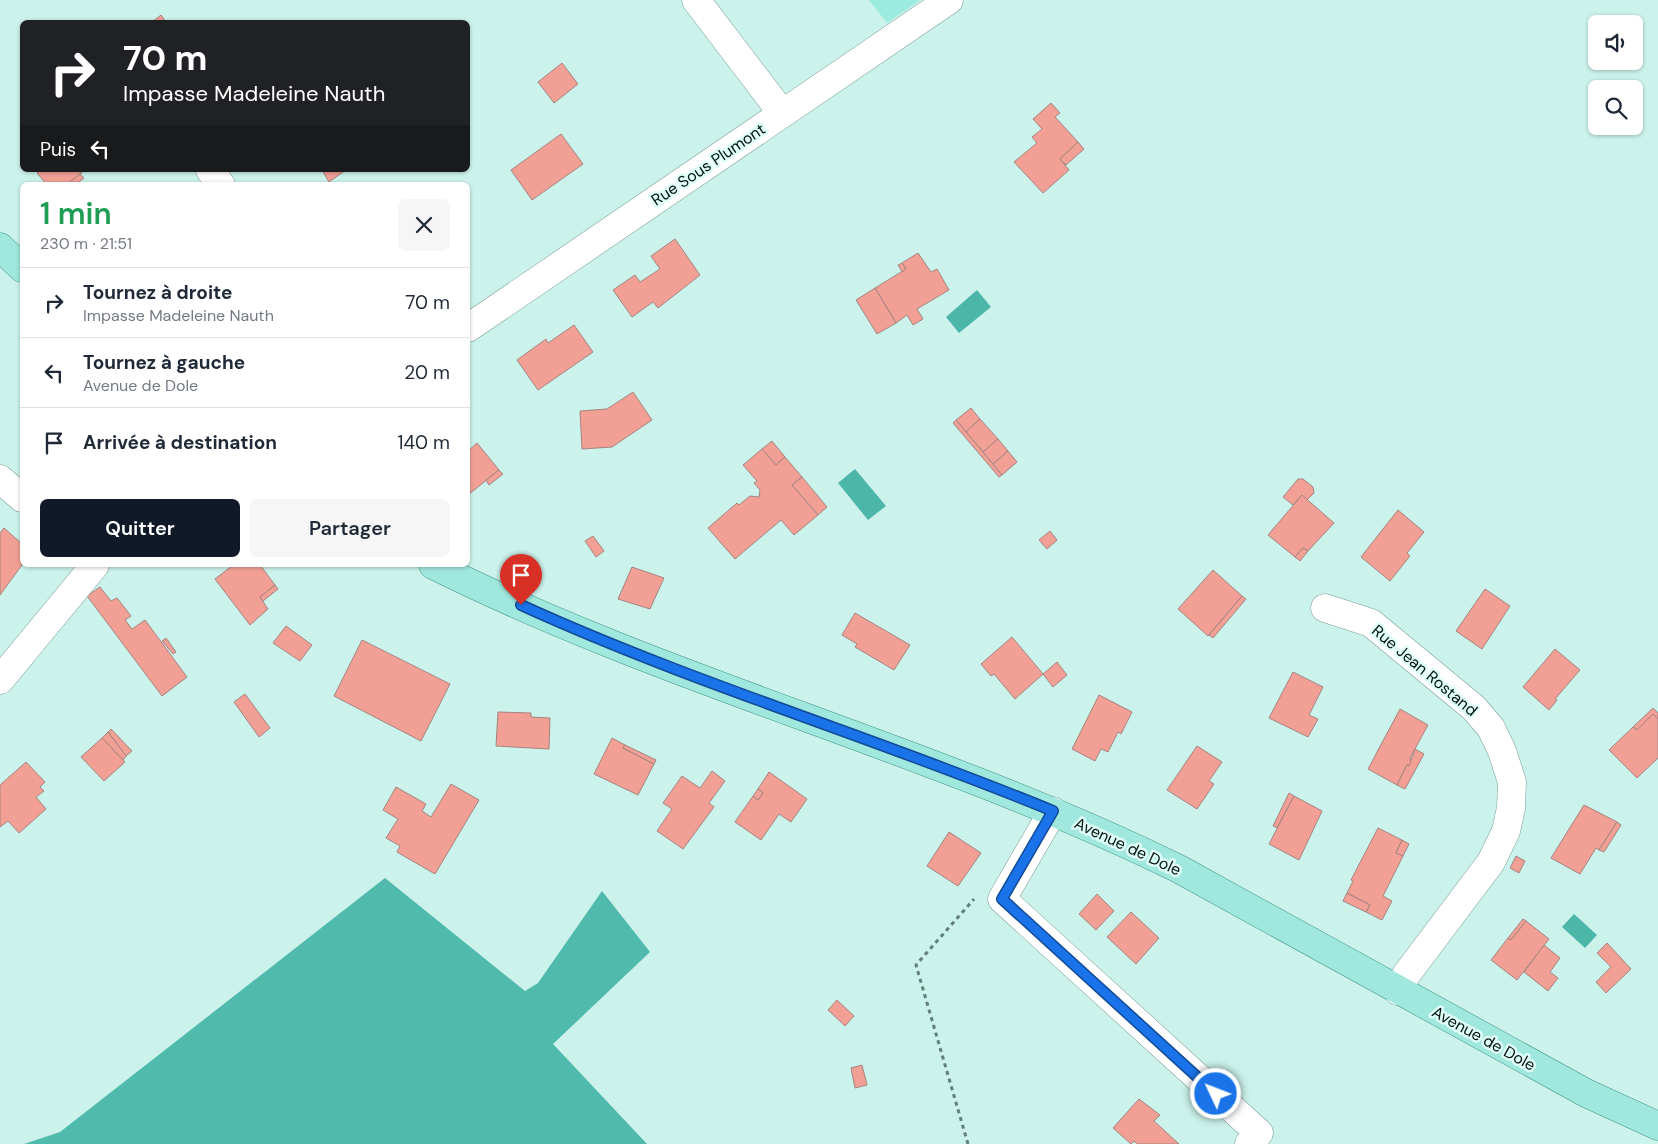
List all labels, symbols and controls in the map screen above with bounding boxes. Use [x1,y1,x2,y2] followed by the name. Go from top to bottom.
[1588,15,1643,135] map controls
[1588,15,1643,70] button: sound
[123,35,207,81] text: 70 m
[40,40,105,105] icon: right
[123,79,385,108] text: Impasse Madeleine Nauth
[1588,80,1643,135] button: search
[647,118,769,210] street label: Rue Sous Plumont
[86,135,114,163] icon: left
[40,137,76,162] text: Puis
[40,194,112,233] text: 1 min
[398,199,450,251] button: close
[40,233,132,254] text: 230 m · 21:51
[83,280,233,305] text: Tournez à droite
[40,289,68,317] icon: right
[405,290,450,315] text: 70 m
[83,305,274,326] text: Impasse Madeleine Nauth
[83,350,245,375] text: Tournez à gauche
[40,359,68,387] icon: left
[404,360,450,385] text: 20 m
[83,375,198,396] text: Avenue de Dole
[40,429,68,457] icon: arrive
[83,430,277,455] text: Arrivée à destination
[398,430,450,455] text: 140 m
[40,499,240,557] button: Quitter
[250,499,450,557] button: Partager
[500,554,542,605] pin
[507,561,535,589] icon: arrive
[1368,620,1482,721] street label: Rue Jean Rostand
[1071,813,1184,880] street label: Avenue de Dole
[1428,1001,1539,1076] street label: Avenue de Dole
[1189,1067,1241,1119] position arrow

